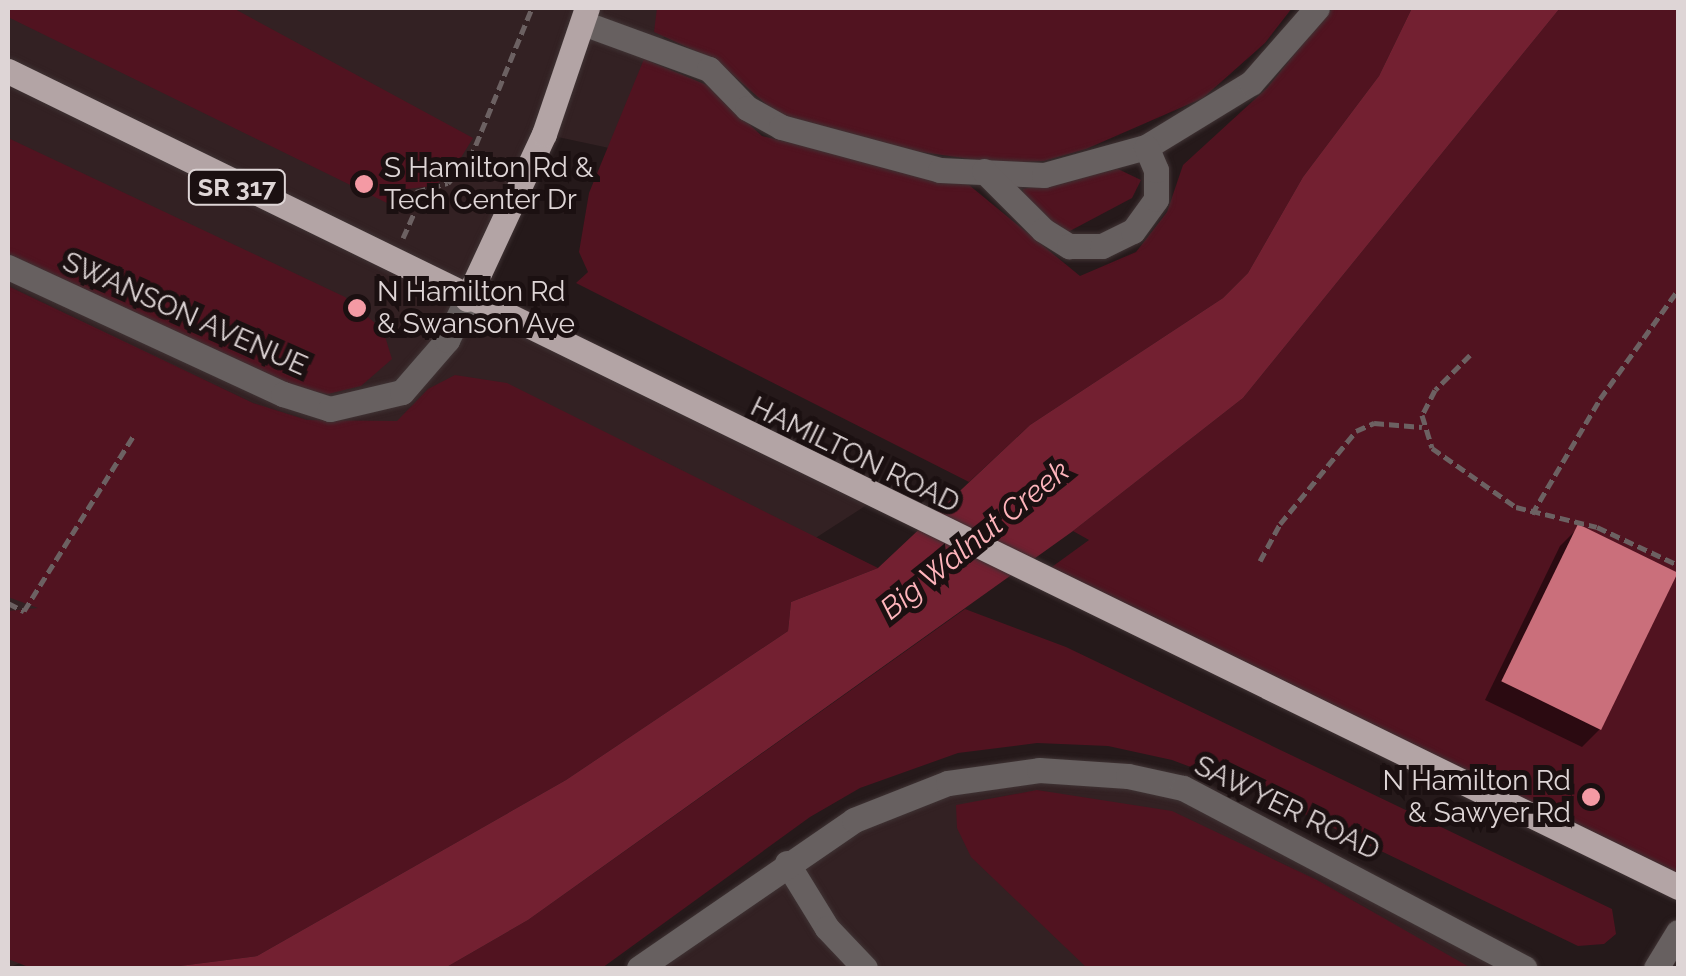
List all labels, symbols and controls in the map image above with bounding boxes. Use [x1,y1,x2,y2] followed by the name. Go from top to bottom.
[384,151,594,217] place label: S Hamilton Rd & Tech Center Dr
[187,167,287,207] road number: SR 317
[353,173,375,195] marker: S Hamilton Rd & Tech Center Dr
[57,245,313,383] street label: SWANSON AVENUE
[377,275,576,341] place label: N Hamilton Rd & Swanson Ave
[346,297,368,319] marker: N Hamilton Rd & Swanson Ave
[745,390,965,520] street label: HAMILTON ROAD
[873,453,1077,627] water label: Big Walnut Creek
[1189,749,1385,867] street label: SAWYER ROAD
[1382,764,1571,830] place label: N Hamilton Rd & Sawyer Rd
[1580,786,1602,808] marker: N Hamilton Rd & Sawyer Rd

